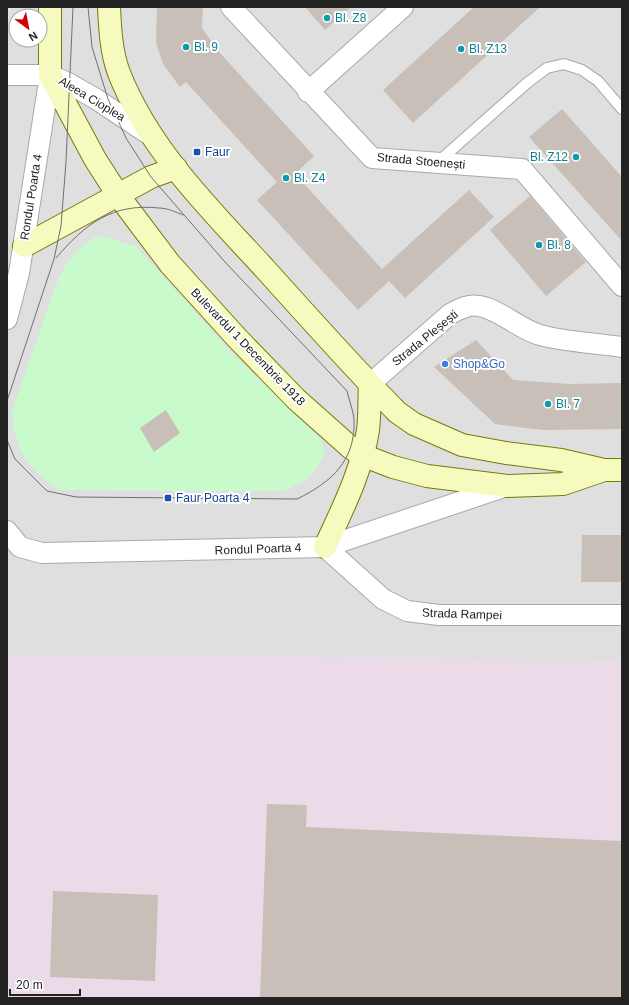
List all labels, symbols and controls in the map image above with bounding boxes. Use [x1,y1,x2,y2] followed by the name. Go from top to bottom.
[8,8,48,48] north arrow
[335,11,367,25] place label: Bl. Z8
[322,13,332,23] marker: Bl. Z8
[27,29,40,44] text: N
[194,40,218,54] place label: Bl. 9
[181,42,191,52] marker: Bl. 9
[469,42,507,56] place label: Bl. Z13
[456,44,466,54] marker: Bl. Z13
[56,74,128,124] street label: Aleea Cioplea
[205,145,230,159] place label: Faur
[192,147,202,157] marker: Faur
[376,150,466,172] street label: Strada Stoenești
[530,150,568,164] place label: Bl. Z12
[571,152,581,162] marker: Bl. Z12
[17,153,45,241] street label: Rondul Poarta 4
[294,171,326,185] place label: Bl. Z4
[281,173,291,183] marker: Bl. Z4
[547,238,571,252] place label: Bl. 8
[534,240,544,250] marker: Bl. 8
[188,285,308,409] street label: Bulevardul 1 Decembrie 1918
[389,307,461,369] street label: Strada Pleșești
[453,357,505,371] place label: Shop&Go
[440,359,450,369] marker: Shop&Go
[556,397,580,411] place label: Bl. 7
[543,399,553,409] marker: Bl. 7
[176,491,250,505] place label: Faur Poarta 4
[163,493,173,503] marker: Faur Poarta 4
[214,540,302,558] street label: Rondul Poarta 4
[422,606,502,622] street label: Strada Rampei
[10,971,80,997] scale bar
[16,978,43,992] text: 20 m

